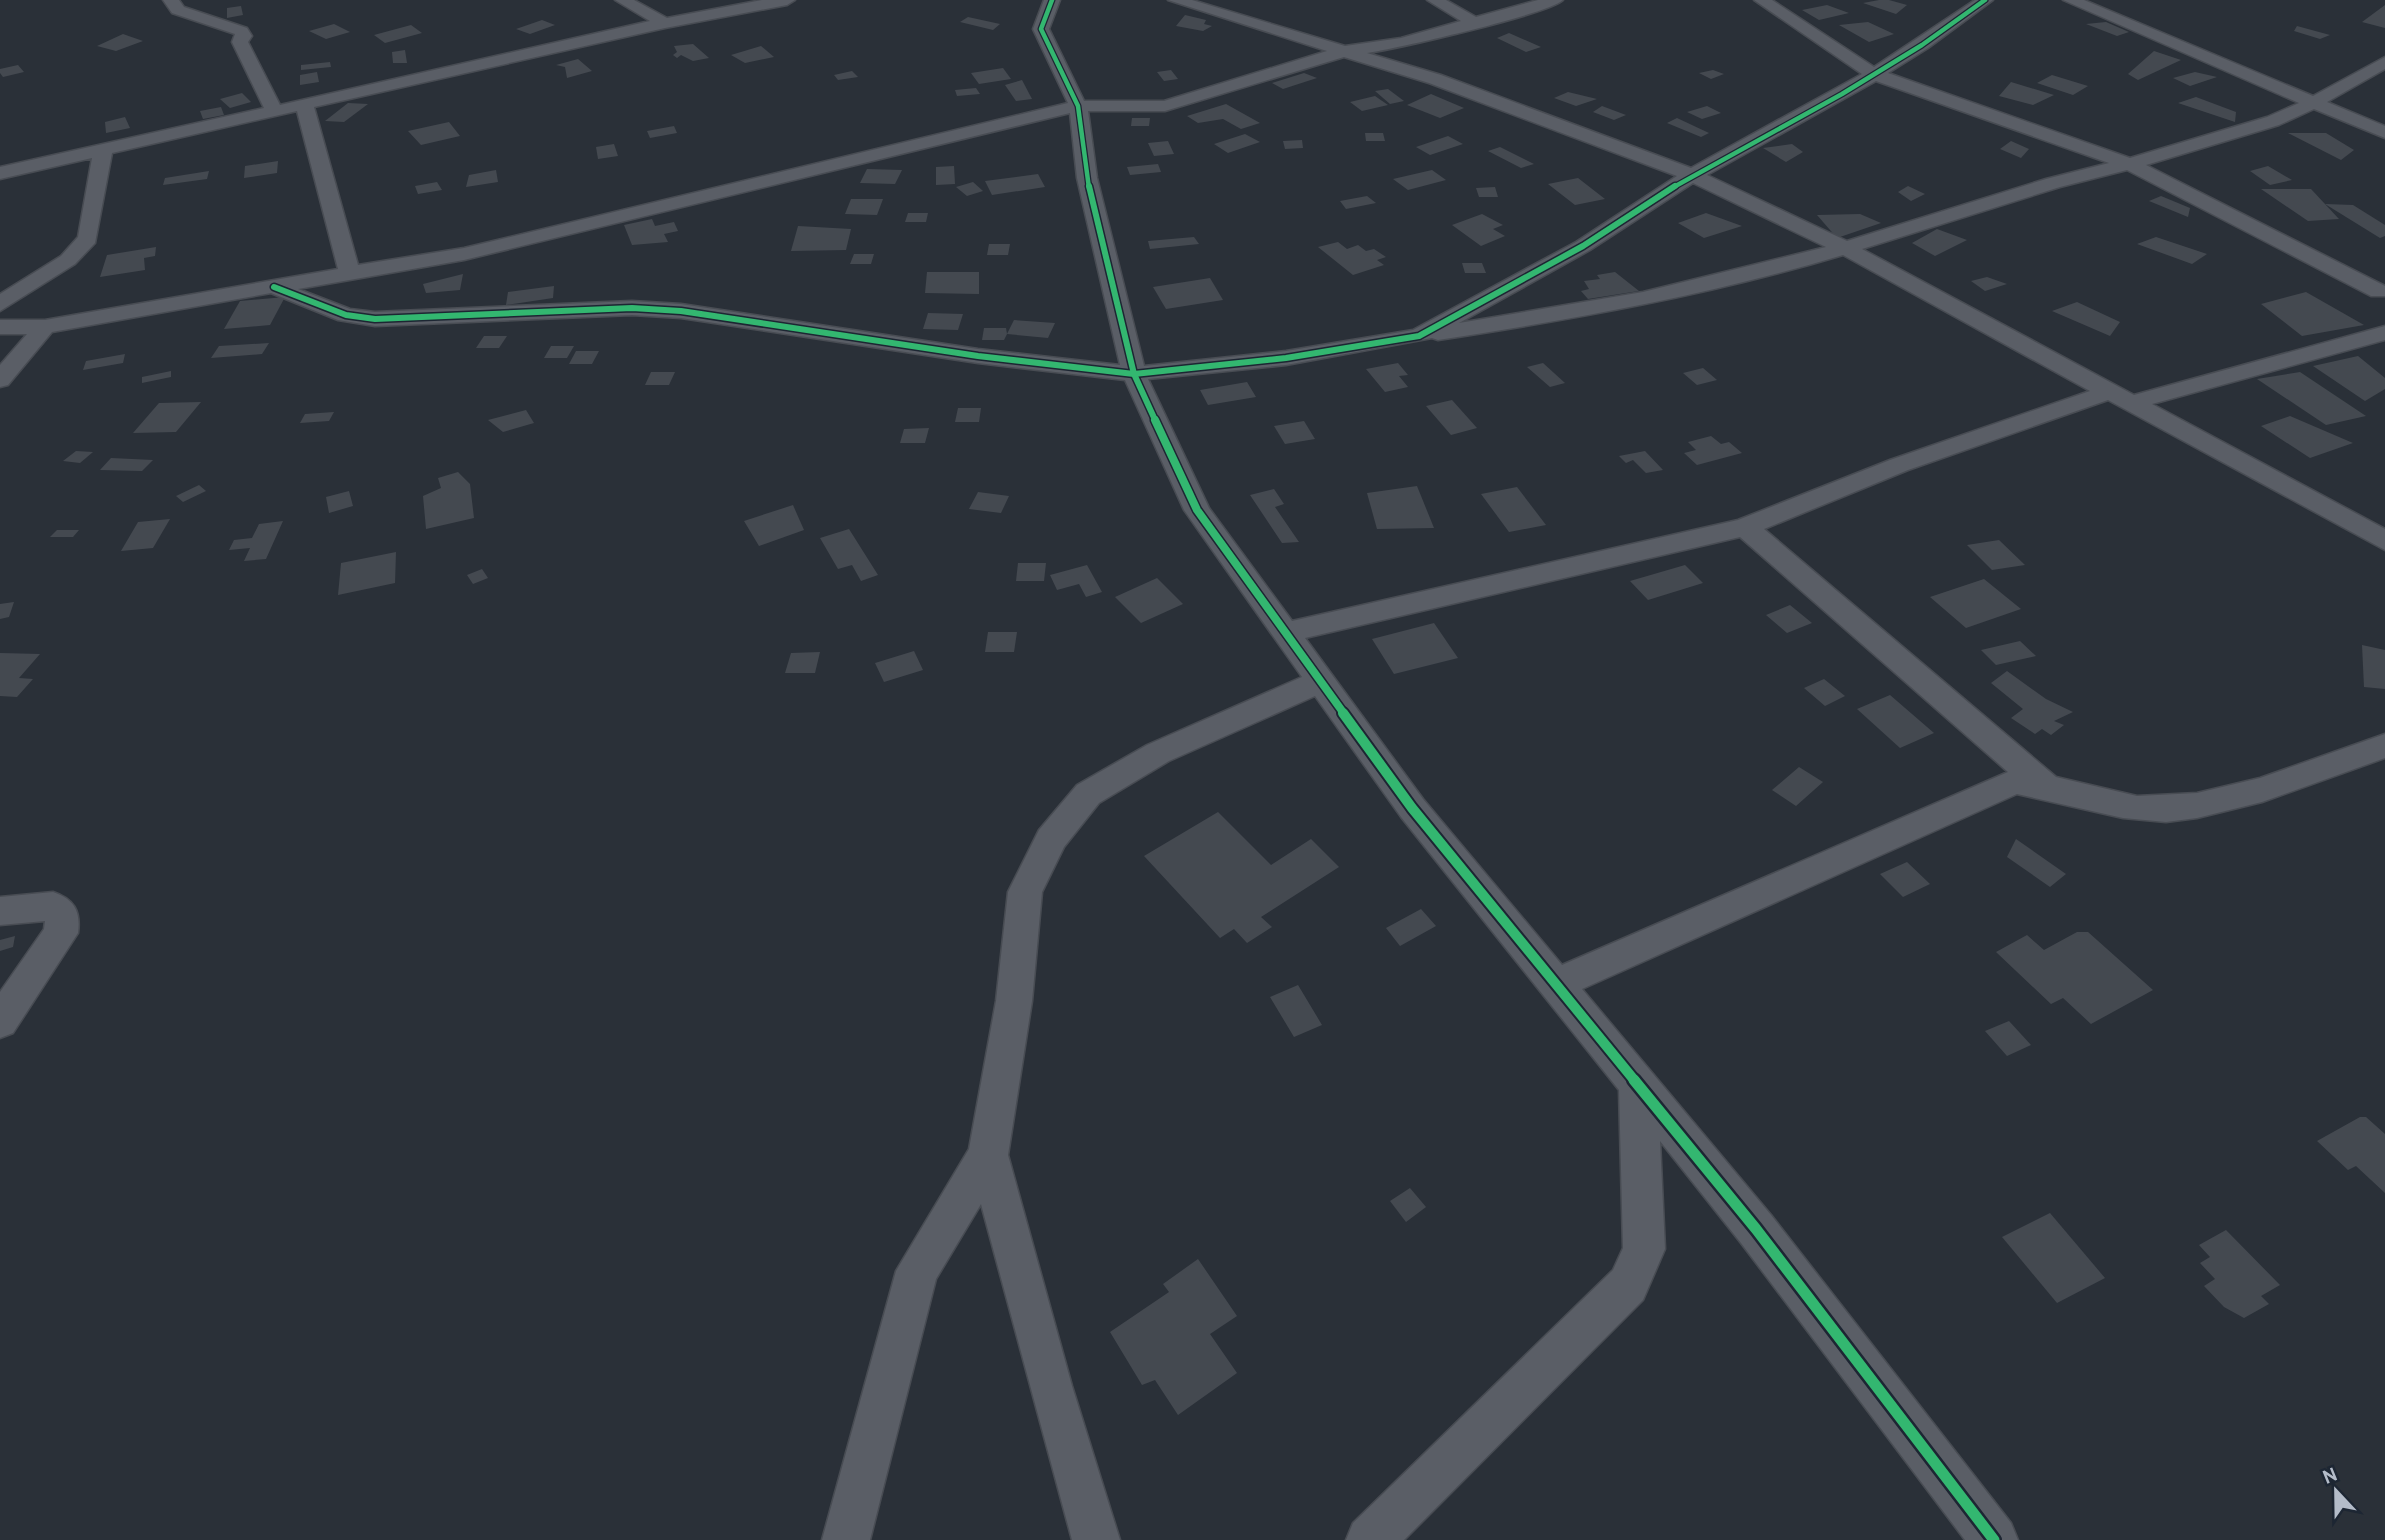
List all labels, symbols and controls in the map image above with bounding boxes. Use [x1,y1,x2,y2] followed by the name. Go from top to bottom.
[2301,1456,2371,1526] north arrow
[2320,1463,2341,1491] text: N

